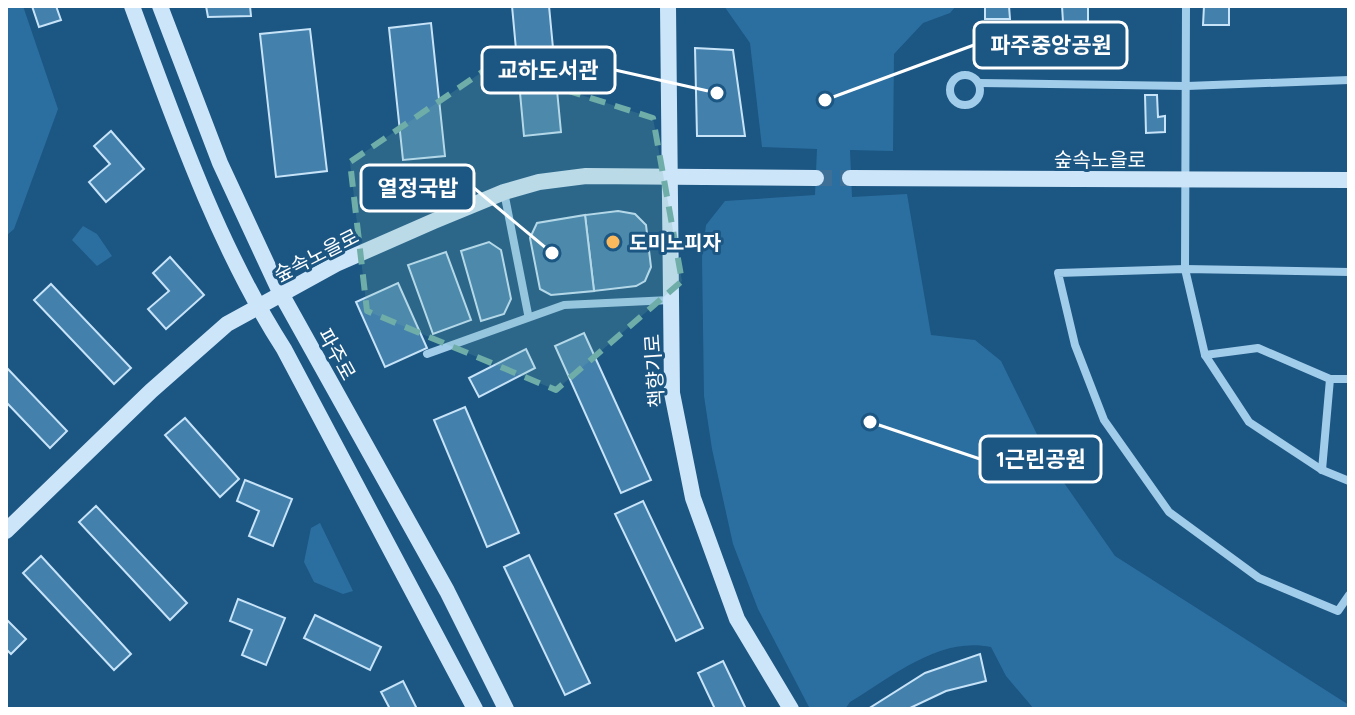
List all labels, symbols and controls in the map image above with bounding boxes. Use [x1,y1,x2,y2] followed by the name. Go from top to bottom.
[974,22,1127,68] callout: 파주중앙공원
[990,31,1112,59] text: 파주중앙공원
[482,47,615,93] callout: 교하도서관
[497,56,599,84] text: 교하도서관
[1054,147,1146,172] street label: 숲속노을로
[361,165,474,211] callout: 열정국밥
[378,174,458,202] text: 열정국밥
[269,223,363,287] street label: 숲속노을로
[629,230,722,255] place label: 도미노피자
[604,233,622,251] marker: 도미노피자
[313,324,361,384] street label: 파주로
[639,333,669,409] street label: 책향기로
[980,436,1101,482] callout: 1근린공원
[996,445,1086,473] text: 1근린공원

